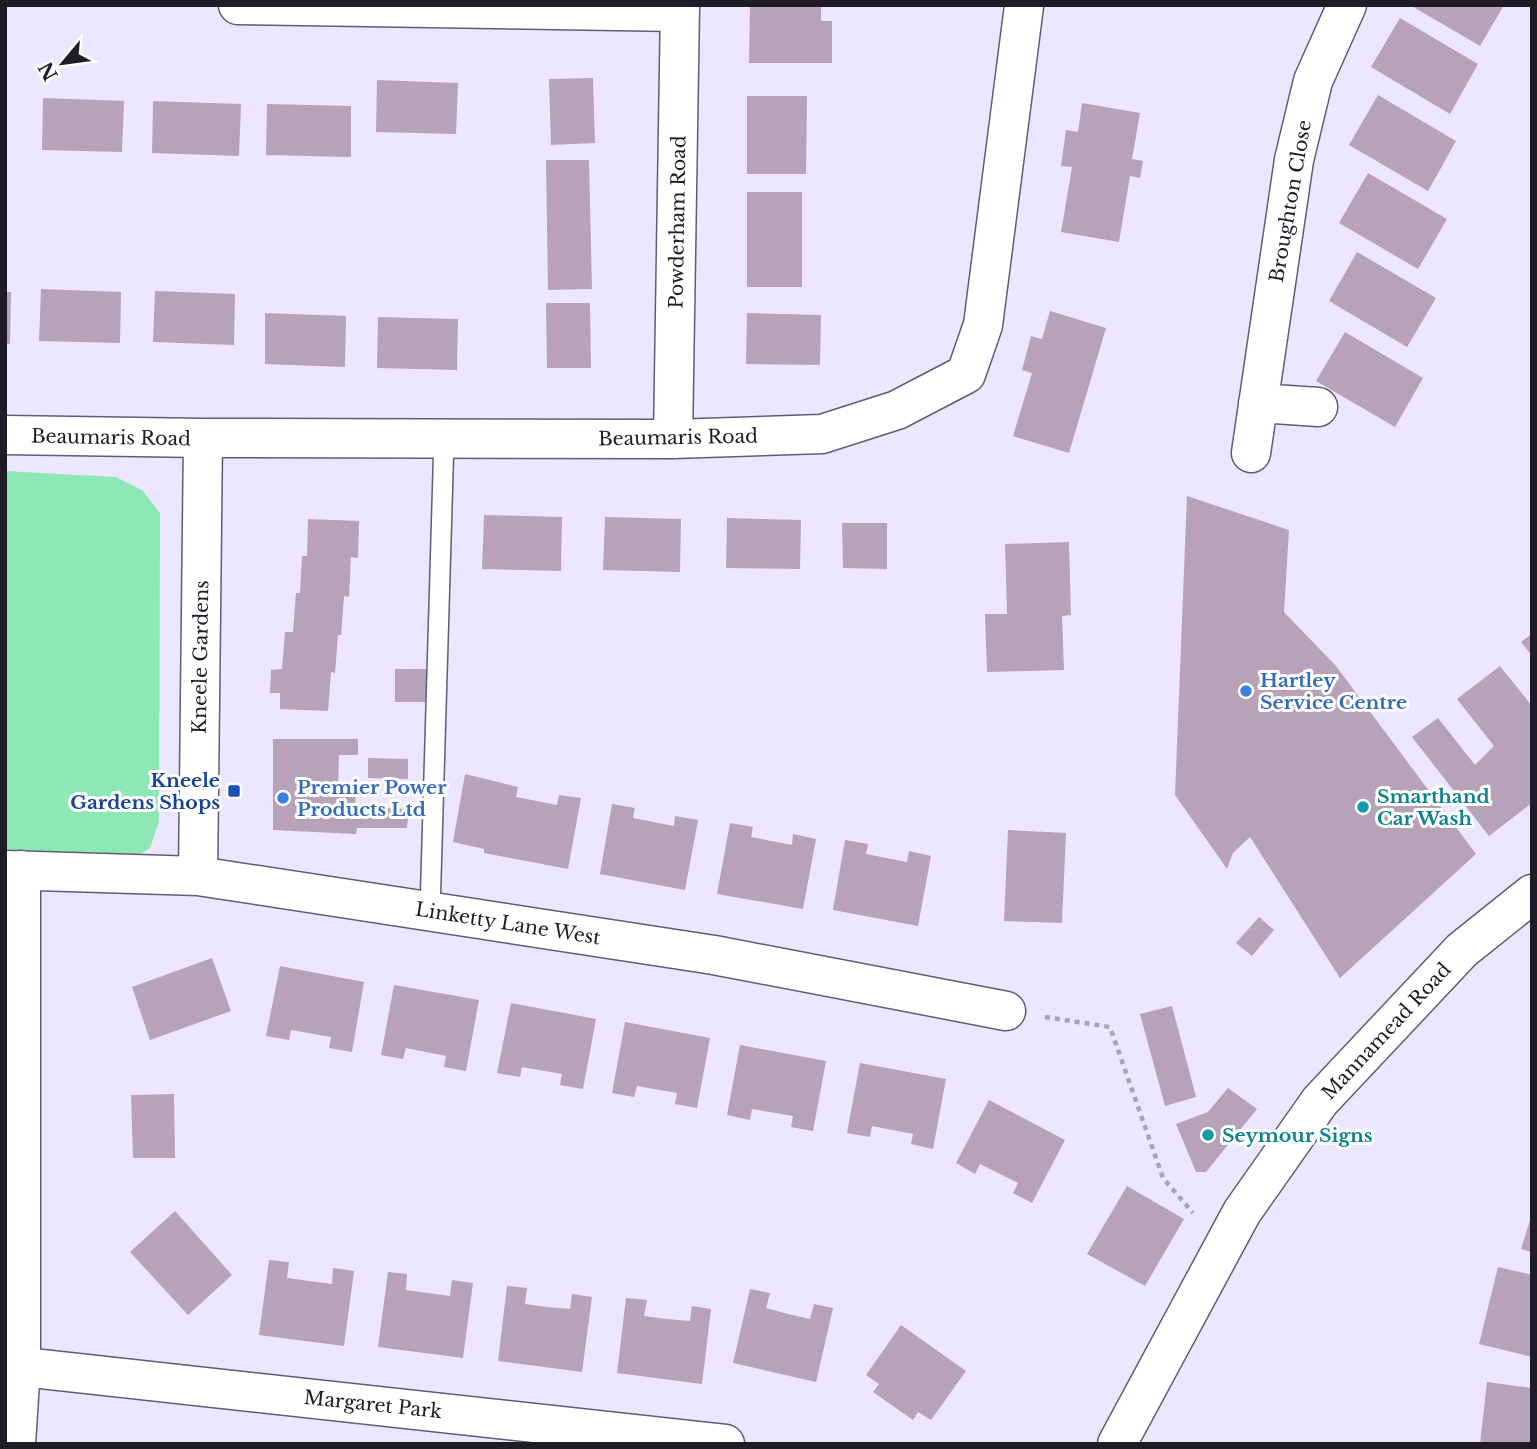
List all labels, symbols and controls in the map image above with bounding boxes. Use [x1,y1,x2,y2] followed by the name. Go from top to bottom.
[28,28,98,98] north arrow
[34,57,63,84] text: N
[1265,118,1316,284] street label: Broughton Close
[664,135,691,309] street label: Powderham Road
[31,425,191,450] street label: Beaumaris Road
[598,425,758,450] street label: Beaumaris Road
[188,580,213,734] street label: Kneele Gardens
[1260,669,1407,714] place label: Hartley Service Centre
[1238,683,1254,699] marker: Hartley Service Centre
[70,769,220,814] place label: Kneele Gardens Shops
[297,776,447,821] place label: Premier Power Products Ltd
[226,783,242,799] marker: Kneele Gardens Shops
[1377,785,1490,830] place label: Smarthand Car Wash
[275,790,291,806] marker: Premier Power Products Ltd
[1355,799,1371,815] marker: Smarthand Car Wash
[414,897,603,950] street label: Linketty Lane West
[1317,958,1456,1104] street label: Mannamead Road
[1222,1124,1373,1147] place label: Seymour Signs
[1200,1127,1216,1143] marker: Seymour Signs
[303,1386,443,1423] street label: Margaret Park

